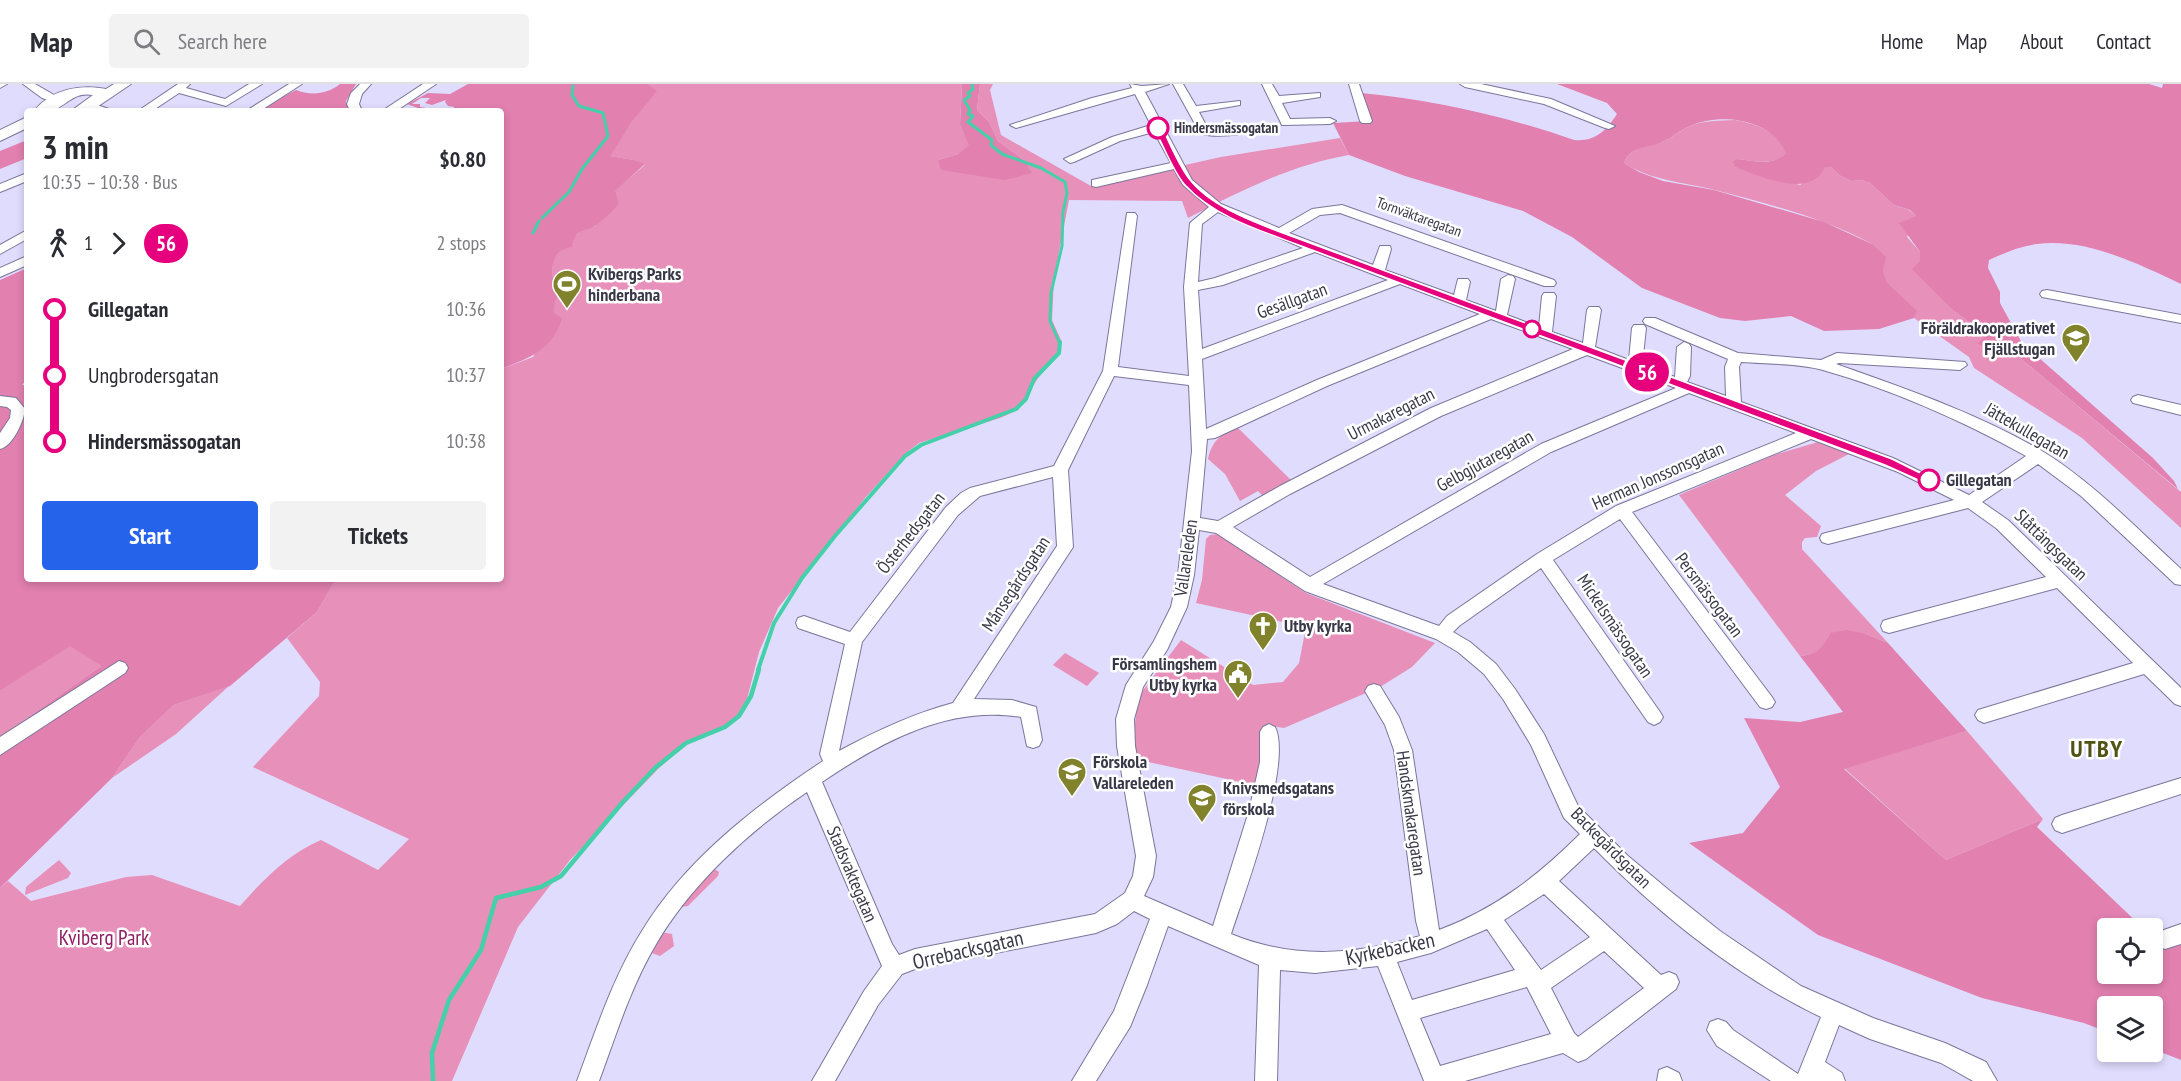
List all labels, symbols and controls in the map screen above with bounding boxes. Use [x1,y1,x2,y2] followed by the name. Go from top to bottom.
[109,14,529,68] search box
[30,23,73,60] text: Map
[130,25,163,58] icon: search
[178,27,267,55] text: Search here
[1881,28,1923,55] text: Home
[1956,28,1987,55] text: Map
[2020,28,2063,55] text: About
[2096,28,2151,55] text: Contact
[1147,117,1169,139] marker: Hindersmässogatan
[1174,118,1279,137] place label: Hindersmässogatan
[42,125,109,168] text: 3 min
[439,145,486,173] text: $0.80
[42,169,177,195] text: 10:35 – 10:38 · Bus
[1374,192,1464,241] street label: Tornväktaregatan
[42,227,75,260] icon: walk
[102,227,135,260] icon: forward
[84,230,93,256] text: 1
[156,230,176,257] text: 56
[437,230,486,256] text: 2 stops
[588,262,681,306] place label: Kvibergs Parks hinderbana
[551,268,583,310] sports icon: Kvibergs Parks hinderbana
[1254,277,1330,324] street label: Gesällgatan
[88,295,168,323] text: Gillegatan
[446,296,486,322] text: 10:36
[1921,316,2056,360] place label: Föräldrakooperativet Fjällstugan
[1523,320,1541,338] unlabelled marker
[2060,322,2092,364] school or university icon: Föräldrakooperativet Fjällstugan
[1620,352,1674,392] line badge: 56
[1637,359,1657,386] text: 56
[88,361,219,389] text: Ungbrodersgatan
[446,362,486,388] text: 10:37
[1343,382,1438,445] street label: Urmakaregatan
[1980,397,2074,464] street label: Jättekullegatan
[1432,425,1537,497] street label: Gelbgjutaregatan
[88,427,241,455] text: Hindersmässogatan
[446,428,486,454] text: 10:38
[1588,436,1727,515] street label: Herman Jonssonsgatan
[1946,468,2012,491] place label: Gillegatan
[1918,469,1940,491] marker: Gillegatan
[872,487,950,578] street label: Österhedsgatan
[42,501,258,570] button: Start
[270,501,486,570] button: Tickets
[2010,504,2093,585] street label: Slåttängsgatan
[1169,518,1202,599] street label: Vallareleden
[976,532,1055,636] street label: Månsegårdsgatan
[1670,548,1749,642] street label: Persmässogatan
[1572,569,1659,682] street label: Mickelsmässogatan
[1247,610,1279,652] church icon: Utby kyrka
[1284,614,1352,637] place label: Utby kyrka
[1112,652,1217,696] place label: Församlingshem Utby kyrka
[1222,658,1254,700] public building icon: Församlingshem Utby kyrka
[2070,733,2124,764] district label: UTBY
[1391,749,1432,877] street label: Handskmakaregatan
[1092,750,1174,794] place label: Förskola Vallareleden
[1056,756,1088,798] school or university icon: Förskola Vallareleden
[1223,776,1334,820] place label: Knivsmedsgatans förskola
[1186,782,1218,824] school or university icon: Knivsmedsgatans förskola
[1566,802,1657,893] street label: Backegårdsgatan
[822,822,883,925] street label: Stadsvaktegatan
[2097,918,2163,1062] map controls
[2097,918,2163,984] button: locate
[59,924,149,951] park label: Kviberg Park
[910,924,1026,975] street label: Orrebacksgatan
[1343,926,1437,971] street label: Kyrkebacken
[2097,996,2163,1062] button: layers

